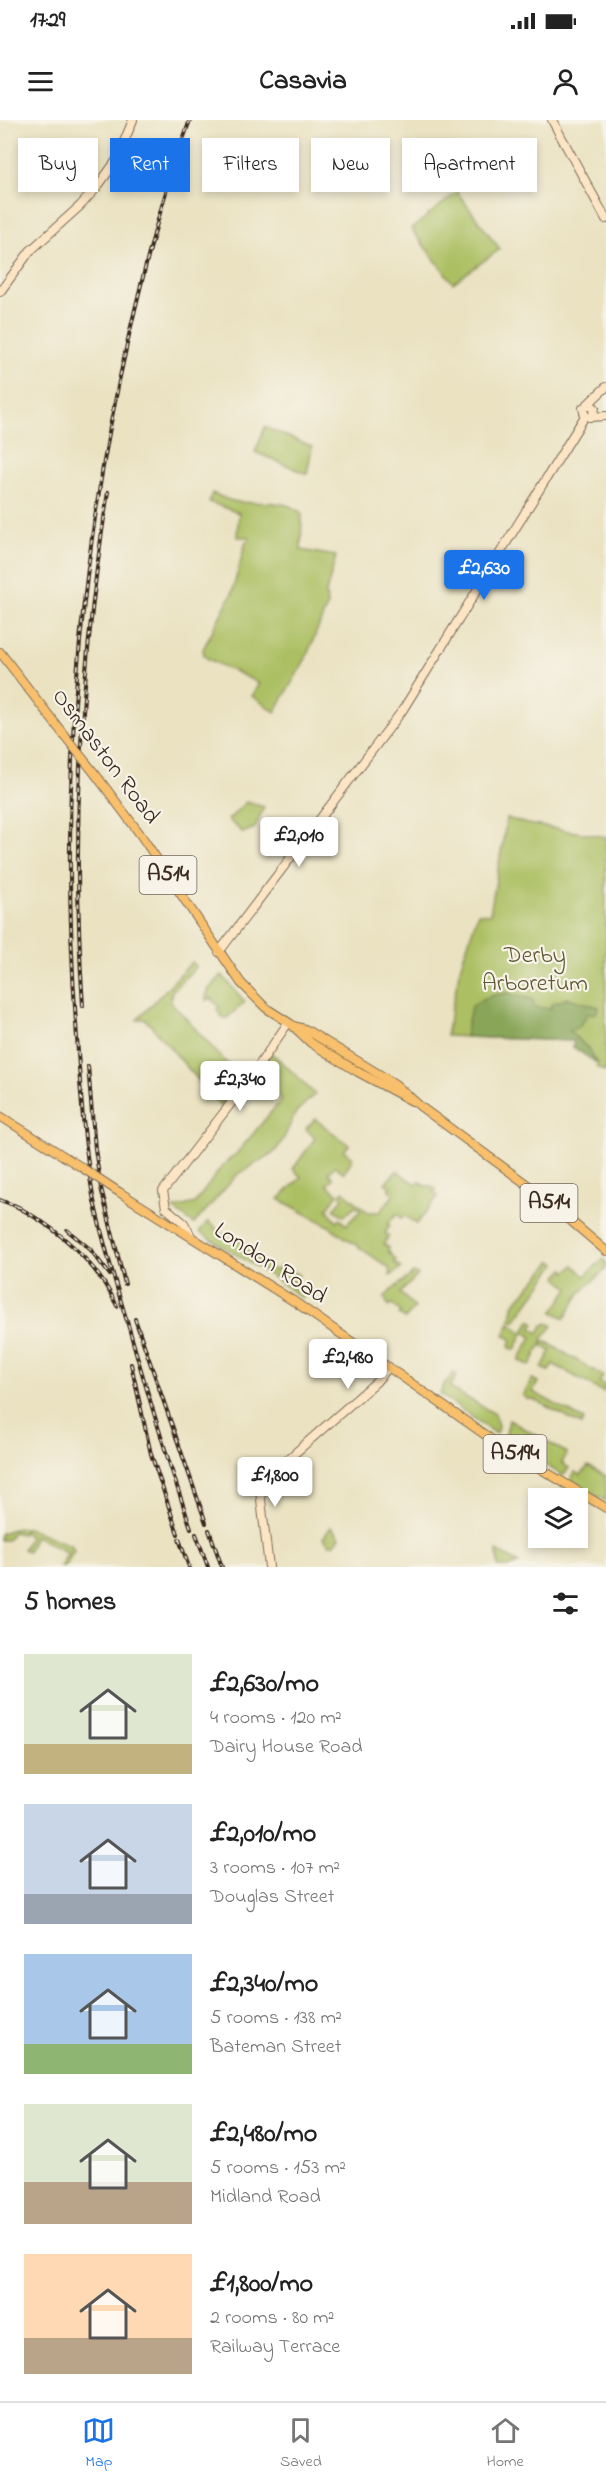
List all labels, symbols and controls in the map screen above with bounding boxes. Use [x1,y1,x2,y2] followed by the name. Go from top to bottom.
[30,5,66,37] text: 17:29
[259,62,347,101] text: Casavia
[24,65,57,98] icon: menu
[549,65,582,98] icon: person
[18,138,98,192] chip: Buy
[110,138,190,192] chip: Rent
[202,138,299,192] chip: Filters
[311,138,390,192] chip: New
[402,138,537,192] chip: Apartment
[435,550,533,601] pin: £2,630
[458,555,510,584] text: £2,630
[42,682,168,833] street label: Osmaston Road
[250,817,348,868] pin: £2,010
[274,822,324,851] text: £2,010
[140,856,196,894] road number: A514
[482,939,588,1002] park label: Derby Arboretum
[191,1061,289,1112] pin: £2,340
[214,1066,266,1095] text: £2,340
[520,1184,578,1222] road number: A514
[206,1214,334,1314] street label: London Road
[299,1339,397,1390] pin: £2,480
[323,1344,373,1373] text: £2,480
[484,1435,546,1473] road number: A5194
[226,1457,324,1508] pin: £1,800
[251,1462,299,1491] text: £1,800
[528,1488,588,1548] map controls
[528,1488,588,1548] button: layers
[24,1584,116,1622] text: 5 homes
[549,1587,582,1620] icon: filters
[210,1666,319,1704] text: £2,630/mo
[72,1678,144,1750] icon: home
[210,1704,342,1733] text: 4 rooms · 120 m²
[210,1733,362,1762] text: Dairy House Road
[210,1816,316,1854] text: £2,010/mo
[72,1828,144,1900] icon: home
[210,1854,340,1883] text: 3 rooms · 107 m²
[210,1883,334,1912] text: Douglas Street
[210,1966,318,2004] text: £2,340/mo
[72,1978,144,2050] icon: home
[210,2004,342,2033] text: 5 rooms · 138 m²
[210,2033,342,2062] text: Bateman Street
[210,2116,317,2154] text: £2,480/mo
[72,2128,144,2200] icon: home
[210,2154,346,2183] text: 5 rooms · 153 m²
[210,2183,321,2212] text: Midland Road
[210,2266,313,2304] text: £1,800/mo
[72,2278,144,2350] icon: home
[210,2304,335,2333] text: 2 rooms · 80 m²
[210,2333,340,2362] text: Railway Terrace
[82,2414,115,2474] tab: Map
[280,2414,322,2474] tab: Saved
[486,2414,524,2474] tab: Home

